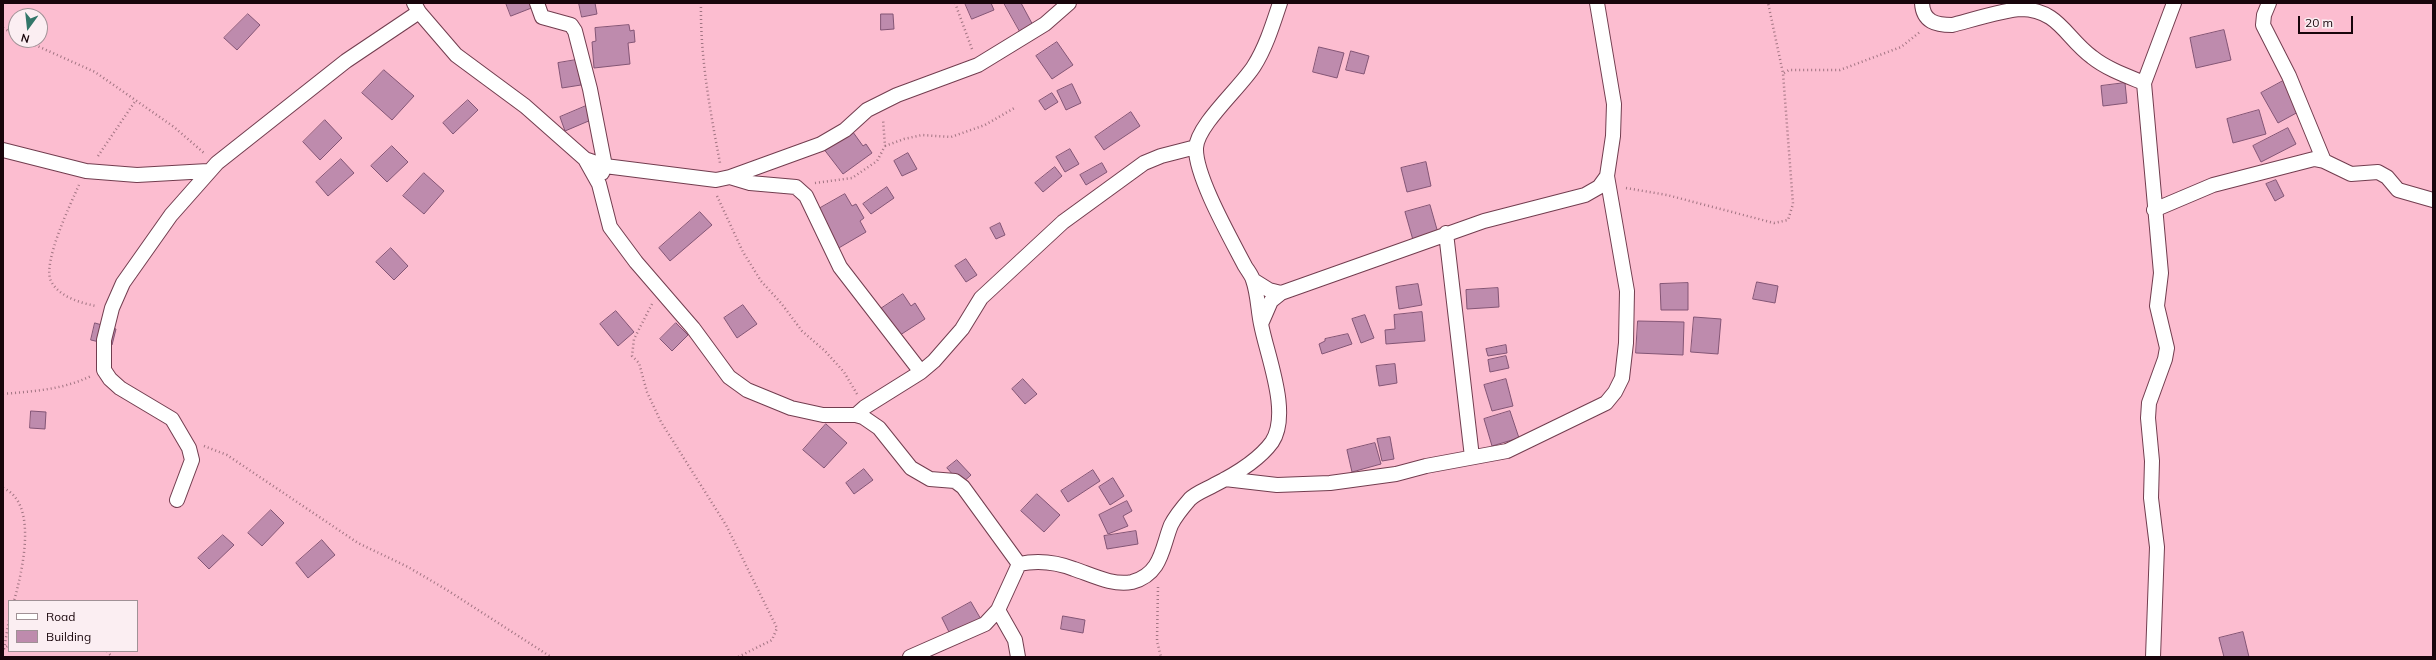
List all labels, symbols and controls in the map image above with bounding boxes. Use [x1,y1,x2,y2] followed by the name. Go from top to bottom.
[8,8,48,48] north arrow
[2300,8,2355,34] scale bar
[2305,15,2333,30] text: 20 m
[19,31,31,46] text: N
[8,600,138,652] legend
[46,609,75,624] text: Road
[46,629,91,644] text: Building

